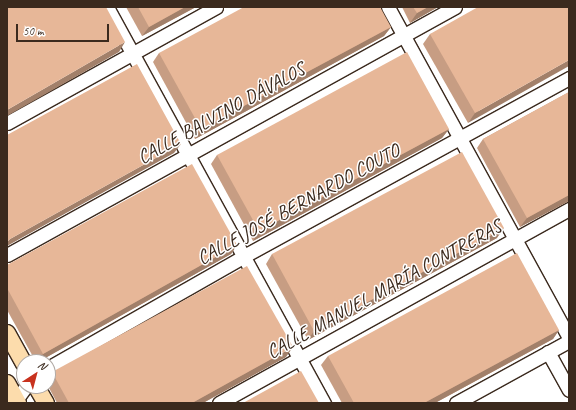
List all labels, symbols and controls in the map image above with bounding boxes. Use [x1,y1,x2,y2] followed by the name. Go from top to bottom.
[18,16,111,42] scale bar
[23,23,43,39] text: 50 m
[133,57,309,169] street label: CALLE BALVINO DÁVALOS
[193,138,403,270] street label: CALLE JOSÉ BERNARDO COUTO
[262,214,506,364] street label: CALLE MANUEL MARÍA CONTRERAS
[16,354,56,394] north arrow
[36,357,49,373] text: N

